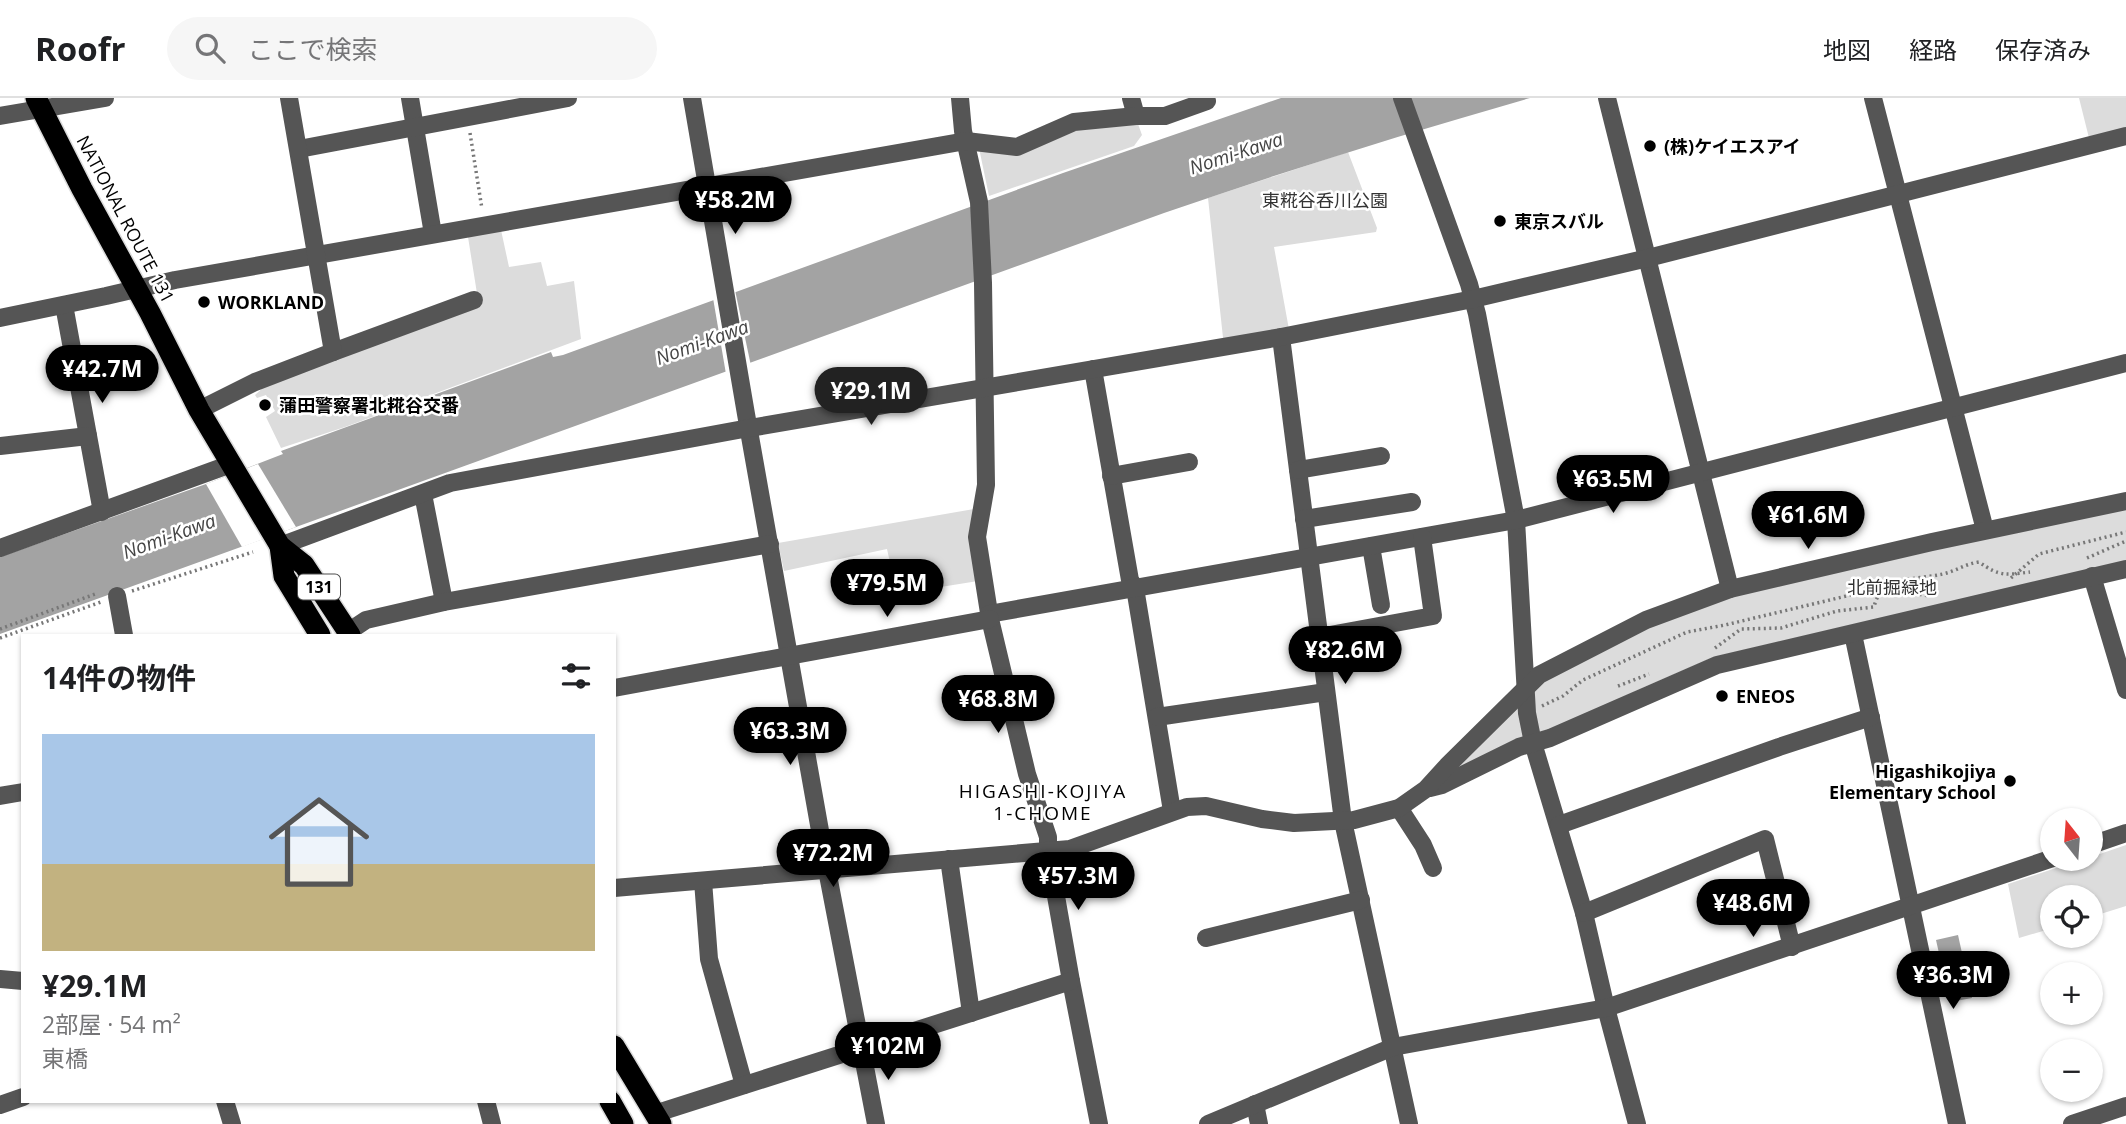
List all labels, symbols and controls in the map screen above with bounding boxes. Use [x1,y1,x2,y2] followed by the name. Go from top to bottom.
[167,17,657,80] search box
[35,26,125,71] text: Roofr
[191,29,229,67] icon: search
[247,31,377,67] text: ここで検索
[1823,33,1871,66] text: 地図
[1909,33,1957,66] text: 経路
[1995,33,2091,66] text: 保存済み
[1186,126,1286,180] water label: Nomi-Kawa
[72,131,180,307] street label: NATIONAL ROUTE 131
[1664,134,1801,158] place label: (株)ケイエスアイ
[1642,138,1658,154] marker: (株)ケイエスアイ
[678,176,792,236] pin: ¥58.2M
[695,183,775,215] text: ¥58.2M
[1262,188,1388,212] park label: 東糀谷呑川公園
[1514,209,1604,233] place label: 東京スバル
[1492,213,1508,229] marker: 東京スバル
[218,290,324,314] place label: WORKLAND
[196,294,212,310] marker: WORKLAND
[652,313,752,371] water label: Nomi-Kawa
[45,345,159,405] pin: ¥42.7M
[62,352,142,384] text: ¥42.7M
[814,368,928,427] pin: ¥29.1M
[831,374,911,406] text: ¥29.1M
[279,393,459,417] place label: 蒲田警察署北糀谷交番
[257,397,273,413] marker: 蒲田警察署北糀谷交番
[1556,456,1670,515] pin: ¥63.5M
[1573,462,1653,494] text: ¥63.5M
[1751,491,1865,551] pin: ¥61.6M
[1768,498,1848,530] text: ¥61.6M
[119,507,219,565] water label: Nomi-Kawa
[830,560,944,619] pin: ¥79.5M
[847,566,927,598] text: ¥79.5M
[298,574,340,600] road number: 131
[1847,575,1937,599] park label: 北前掘緑地
[1288,626,1402,686] pin: ¥82.6M
[1305,633,1385,665] text: ¥82.6M
[42,657,196,698] text: 14件の物件
[557,657,595,695] icon: filters
[941,676,1055,735] pin: ¥68.8M
[958,682,1038,714] text: ¥68.8M
[1736,684,1795,708] place label: ENEOS
[1714,688,1730,704] marker: ENEOS
[733,708,847,767] pin: ¥63.3M
[750,714,830,746] text: ¥63.3M
[1829,759,1996,804] place label: Higashikojiya Elementary School
[2002,773,2018,789] marker: Higashikojiya Elementary School
[959,778,1127,826] district label: HIGASHI-KOJIYA 1-CHOME
[256,779,382,905] icon: home
[2040,808,2104,872] north arrow
[2040,808,2103,1102] map controls
[776,830,890,889] pin: ¥72.2M
[793,836,873,868] text: ¥72.2M
[1021,852,1135,912] pin: ¥57.3M
[1038,859,1118,891] text: ¥57.3M
[1696,880,1810,939] pin: ¥48.6M
[2040,885,2103,948] button: locate
[1713,886,1793,918] text: ¥48.6M
[1896,951,2010,1011] pin: ¥36.3M
[1913,958,1993,990] text: ¥36.3M
[2040,962,2103,1025] button: +
[42,965,147,1006] text: ¥29.1M
[42,1008,181,1040] text: 2部屋 · 54 m²
[839,1023,937,1082] pin: ¥102M
[851,1029,925,1061] text: ¥102M
[2040,1039,2103,1102] button: −
[42,1042,88,1074] text: 東橋

